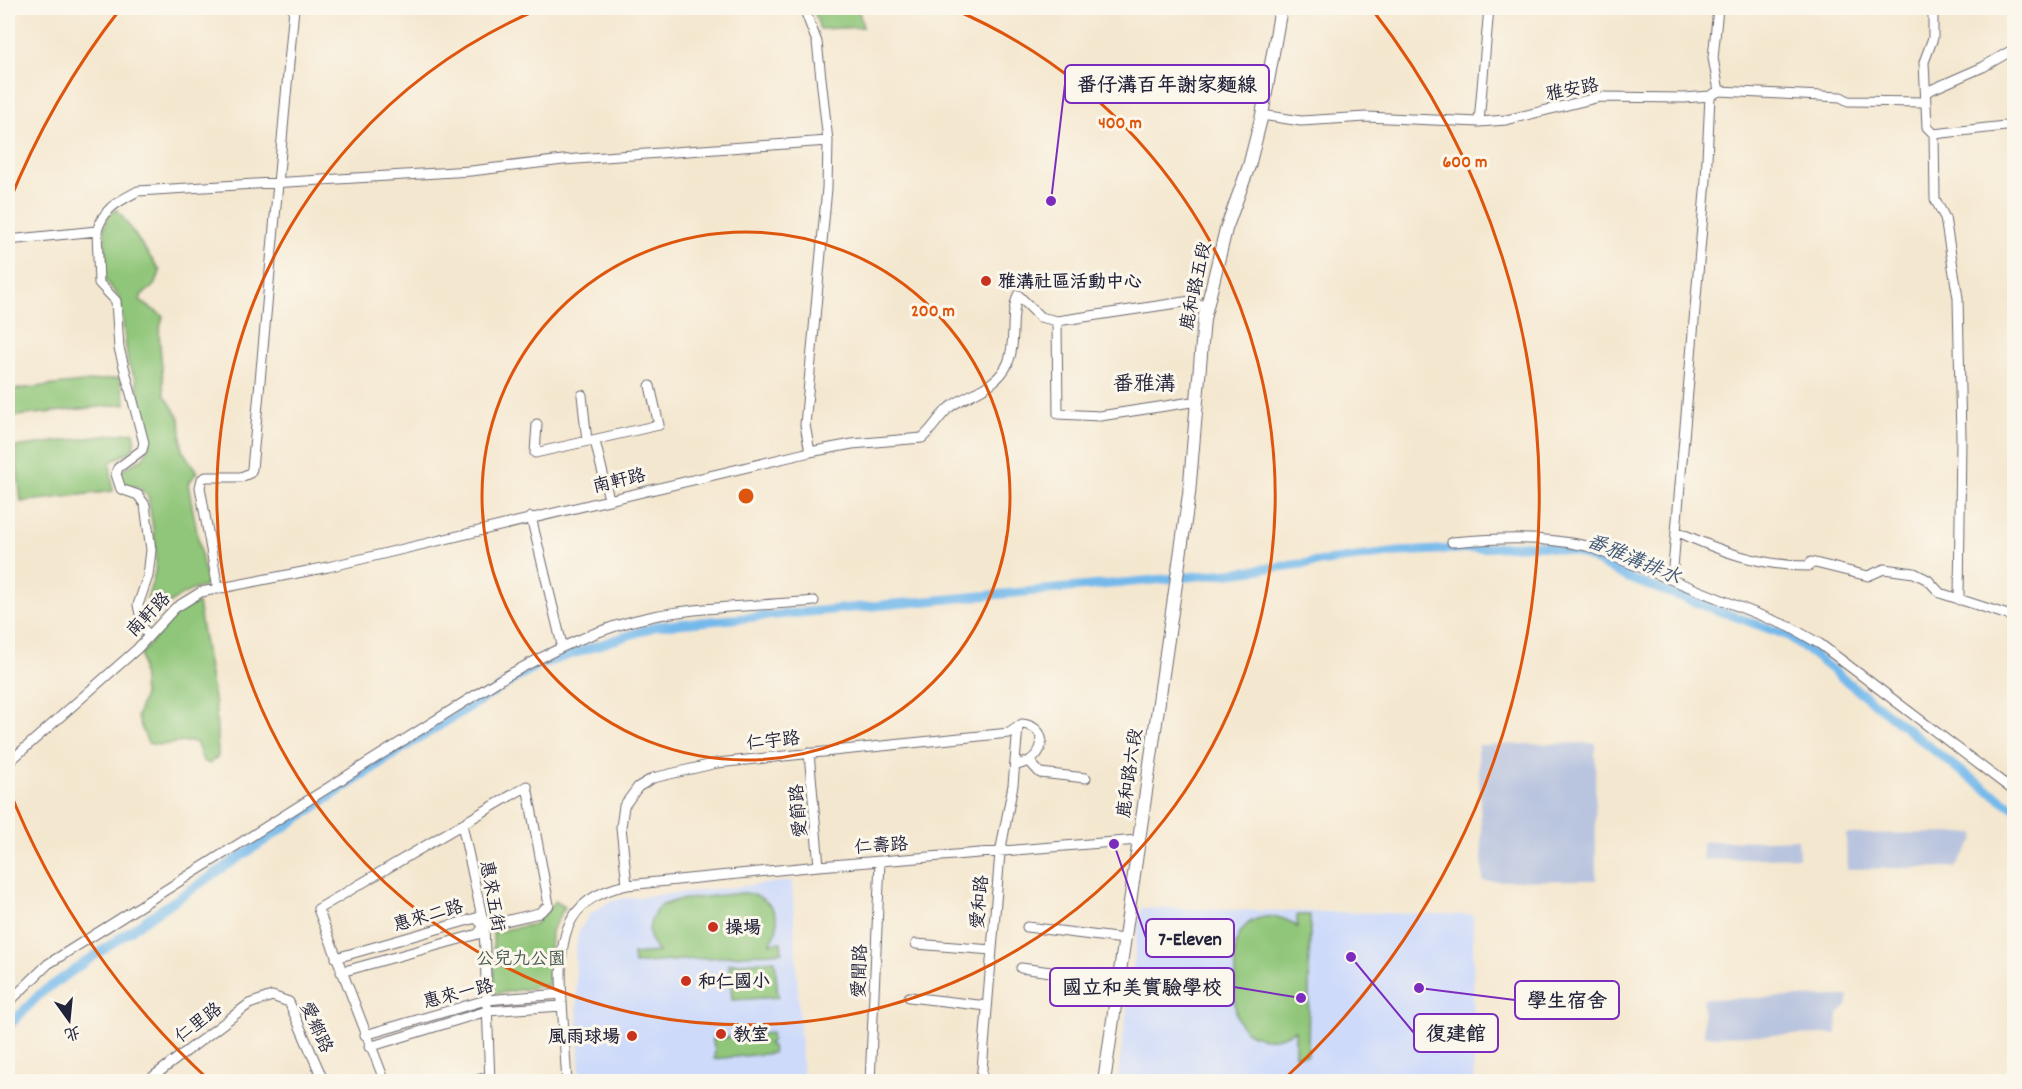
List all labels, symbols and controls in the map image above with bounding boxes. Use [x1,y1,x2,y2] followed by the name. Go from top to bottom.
[1065,65,1269,103] callout: 番仔溝百年謝家麵線
[1077,73,1257,101] text: 番仔溝百年謝家麵線
[1544,74,1601,109] street label: 雅安路
[1098,112,1142,137] text: 400 m
[1443,151,1487,176] text: 600 m
[1176,240,1219,333] street label: 鹿和路五段
[998,271,1142,296] place label: 雅溝社區活動中心
[979,274,993,288] marker: 雅溝社區活動中心
[911,300,955,325] text: 200 m
[1113,371,1176,401] district label: 番雅溝
[590,464,649,501] street label: 南軒路
[736,486,756,506] centre of rings
[1581,528,1685,594] water label: 番雅溝排水
[122,588,178,644] street label: 南軒路
[745,727,801,758] street label: 仁宇路
[1113,727,1150,820] street label: 鹿和路六段
[786,783,815,839] street label: 愛節路
[853,833,909,862] street label: 仁壽路
[472,859,509,934] street label: 惠來五街
[967,874,996,930] street label: 愛和路
[391,895,467,939] street label: 惠來二路
[725,917,761,942] place label: 操場
[1146,919,1234,957] callout: 7-Eleven
[706,920,720,934] marker: 操場
[1158,927,1222,955] text: 7-Eleven
[848,944,875,999] street label: 愛聞路
[476,948,566,973] park label: 公兒九公園
[1050,968,1234,1006] callout: 國立和美實驗學校
[698,971,770,996] place label: 和仁國小
[679,974,693,988] marker: 和仁國小
[421,975,497,1016] street label: 惠來一路
[1062,976,1222,1004] text: 國立和美實驗學校
[1515,981,1619,1019] callout: 學生宿舍
[1527,989,1607,1017] text: 學生宿舍
[39,990,99,1050] north arrow
[170,998,229,1050] street label: 仁里路
[292,998,337,1058] street label: 愛鄉路
[1414,1014,1498,1052] callout: 復建館
[62,1019,83,1045] text: 北
[1426,1022,1486,1050] text: 復建館
[733,1024,769,1049] place label: 教室
[548,1026,620,1051] place label: 風雨球場
[714,1027,728,1041] marker: 教室
[625,1029,639,1043] marker: 風雨球場

